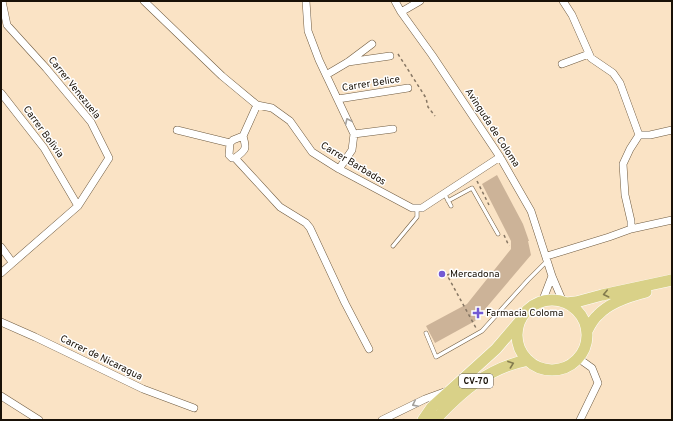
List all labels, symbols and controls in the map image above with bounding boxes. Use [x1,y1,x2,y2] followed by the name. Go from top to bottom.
[45,54,103,122] street label: Carrer Venezuela
[341,73,401,95] street label: Carrer Belice
[462,86,522,170] street label: Avinguda de Coloma
[20,103,66,161] street label: Carrer Bolivia
[345,118,353,125] one-way arrow
[318,139,388,189] street label: Carrer Barbados
[450,268,500,281] place label: Mercadona
[437,269,447,279] marker: Mercadona
[603,289,610,298] one-way arrow
[486,307,563,320] place label: Farmacia Coloma
[473,308,483,318] marker: Farmacia Coloma
[58,332,144,384] street label: Carrer de Nicaragua
[507,361,514,369] one-way arrow
[459,374,493,388] road number: CV-70
[412,399,419,406] one-way arrow

